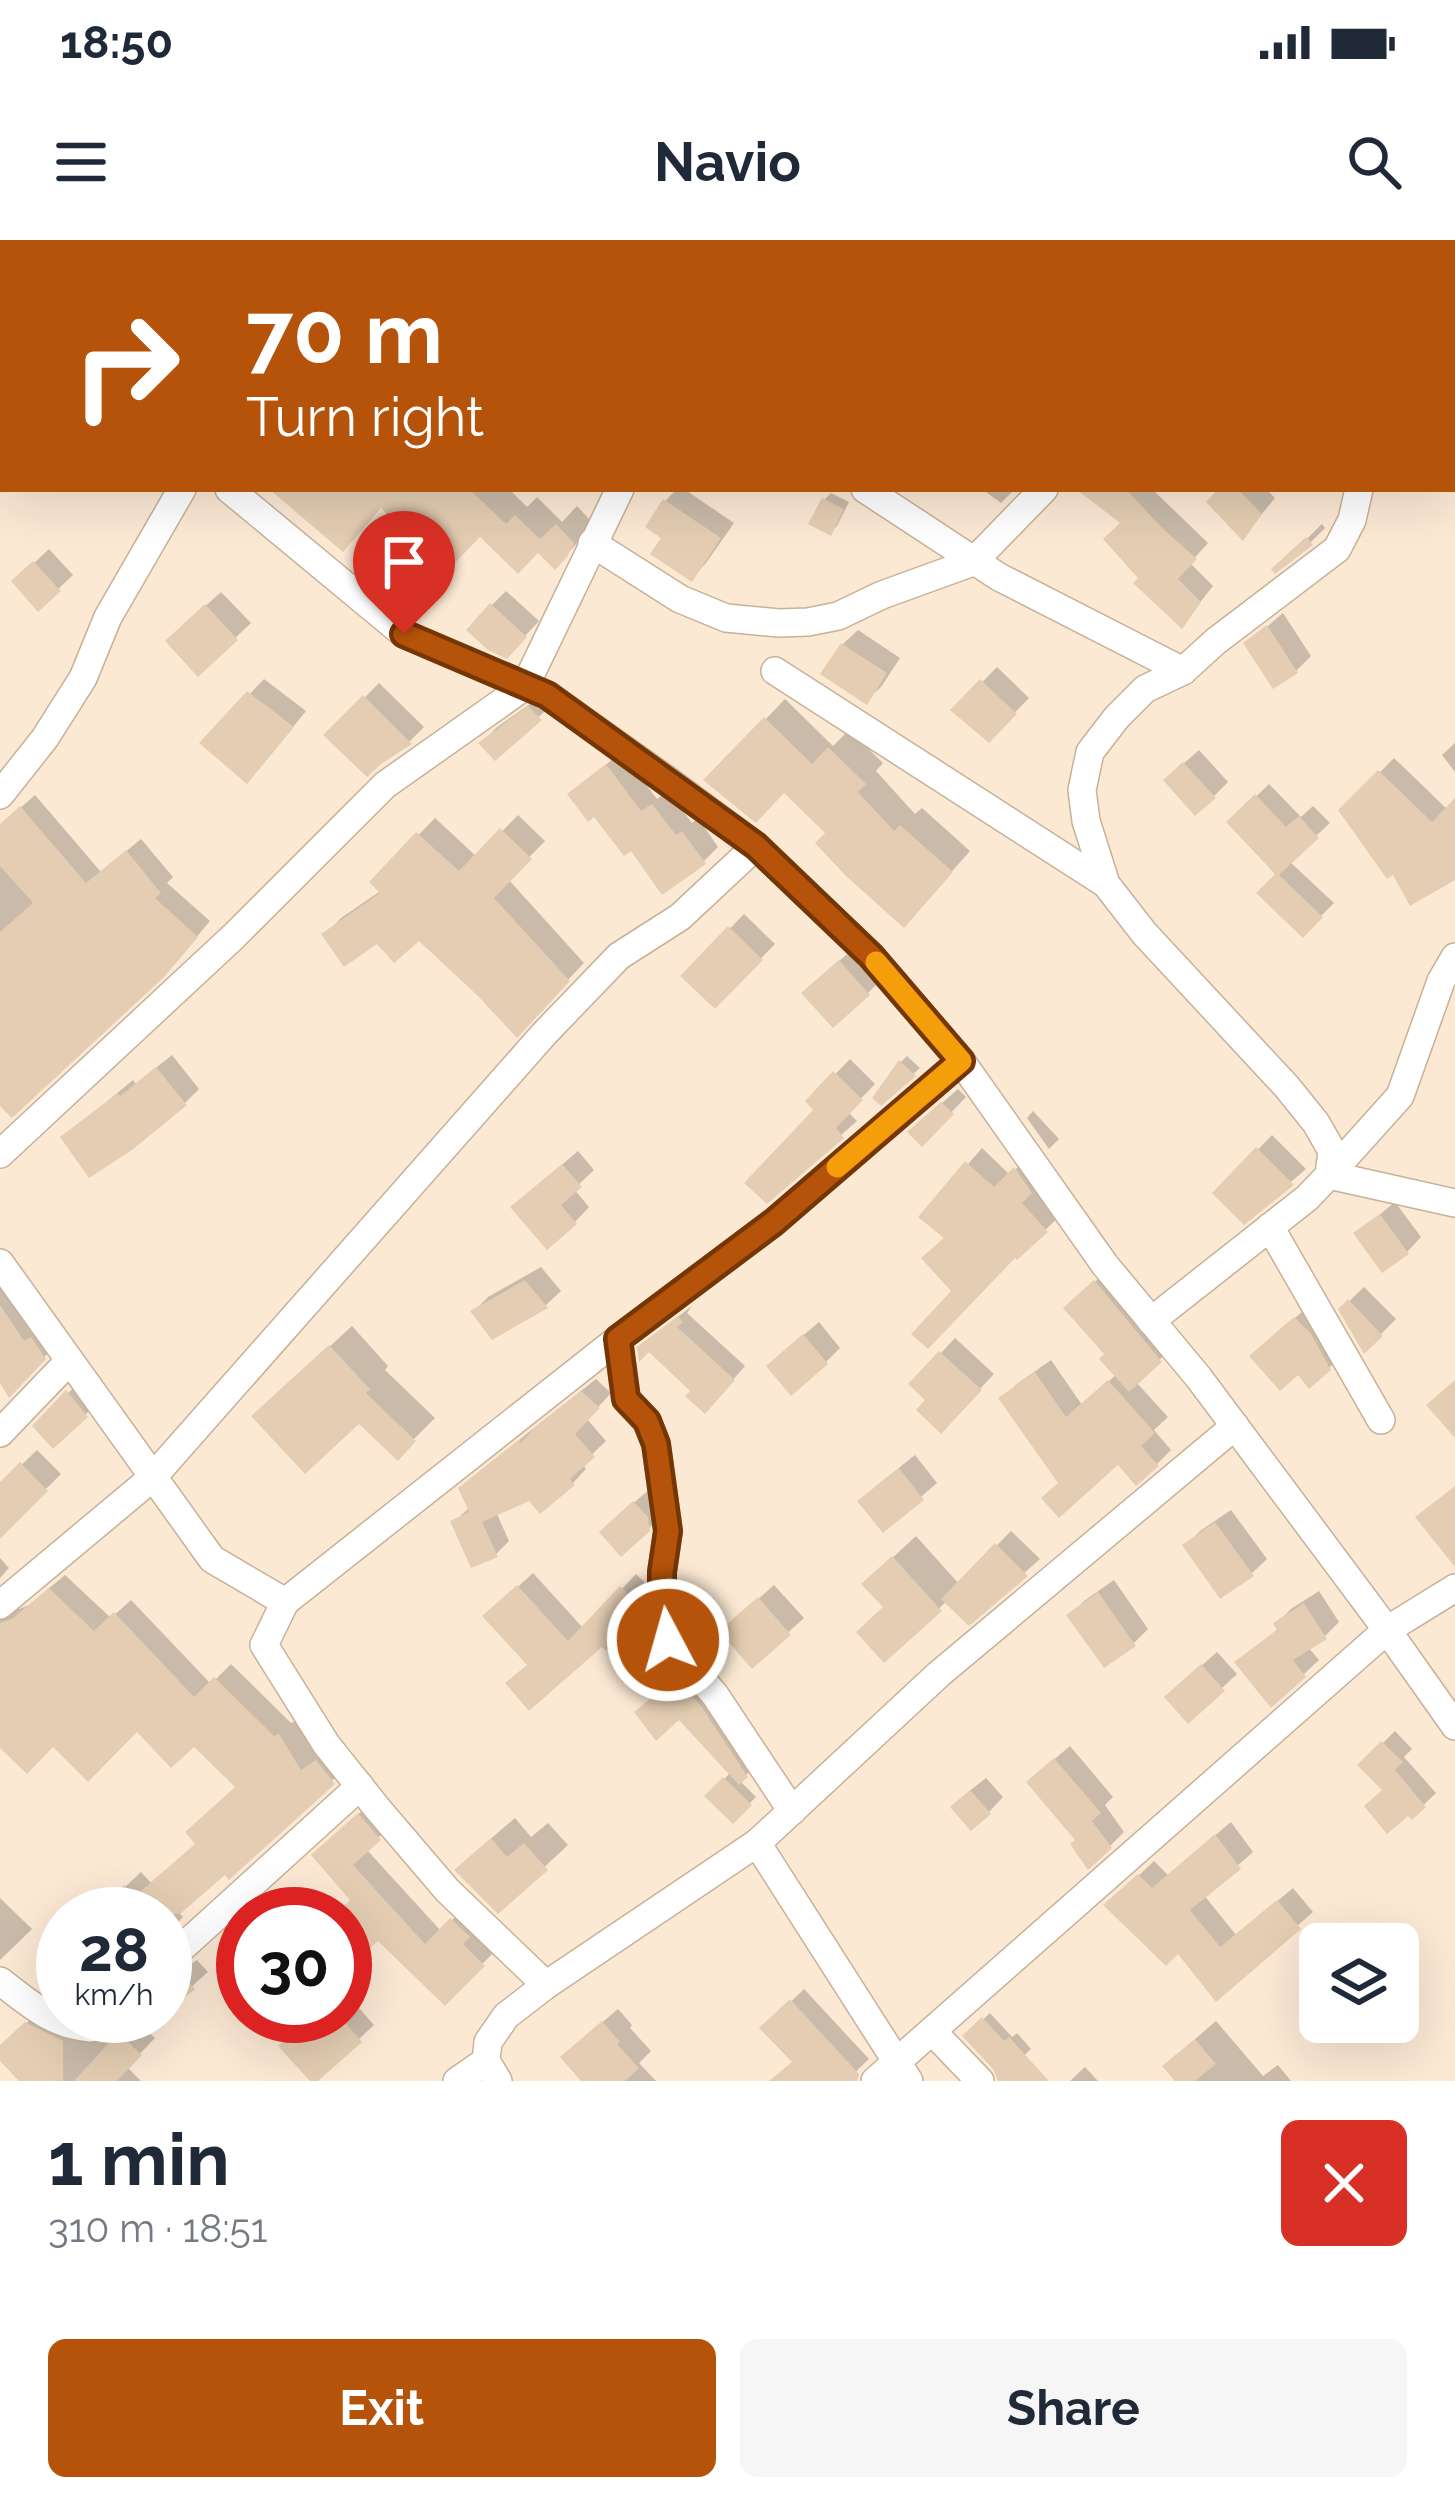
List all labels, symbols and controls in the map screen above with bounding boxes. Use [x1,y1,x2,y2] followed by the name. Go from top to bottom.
[60,16,173,69] text: 18:50
[48,129,114,195] icon: menu
[1341,129,1407,195] icon: search
[654,130,801,194] text: Navio
[246,284,443,383] text: 70 m
[48,288,204,444] icon: right
[246,385,484,449] text: Turn right
[353,511,455,634] pin
[371,529,437,595] icon: arrive
[605,1577,731,1703] position arrow
[216,1887,372,2043] speed limit sign: 30
[79,1915,149,1985] text: 28
[1299,1923,1419,2043] map controls
[1299,1923,1419,2043] button: layers
[74,1977,154,2012] text: km/h
[48,2117,230,2202] text: 1 min
[1281,2120,1407,2246] button: close
[48,2205,268,2251] text: 310 m · 18:51
[48,2339,716,2477] button: Exit
[740,2339,1407,2477] button: Share

